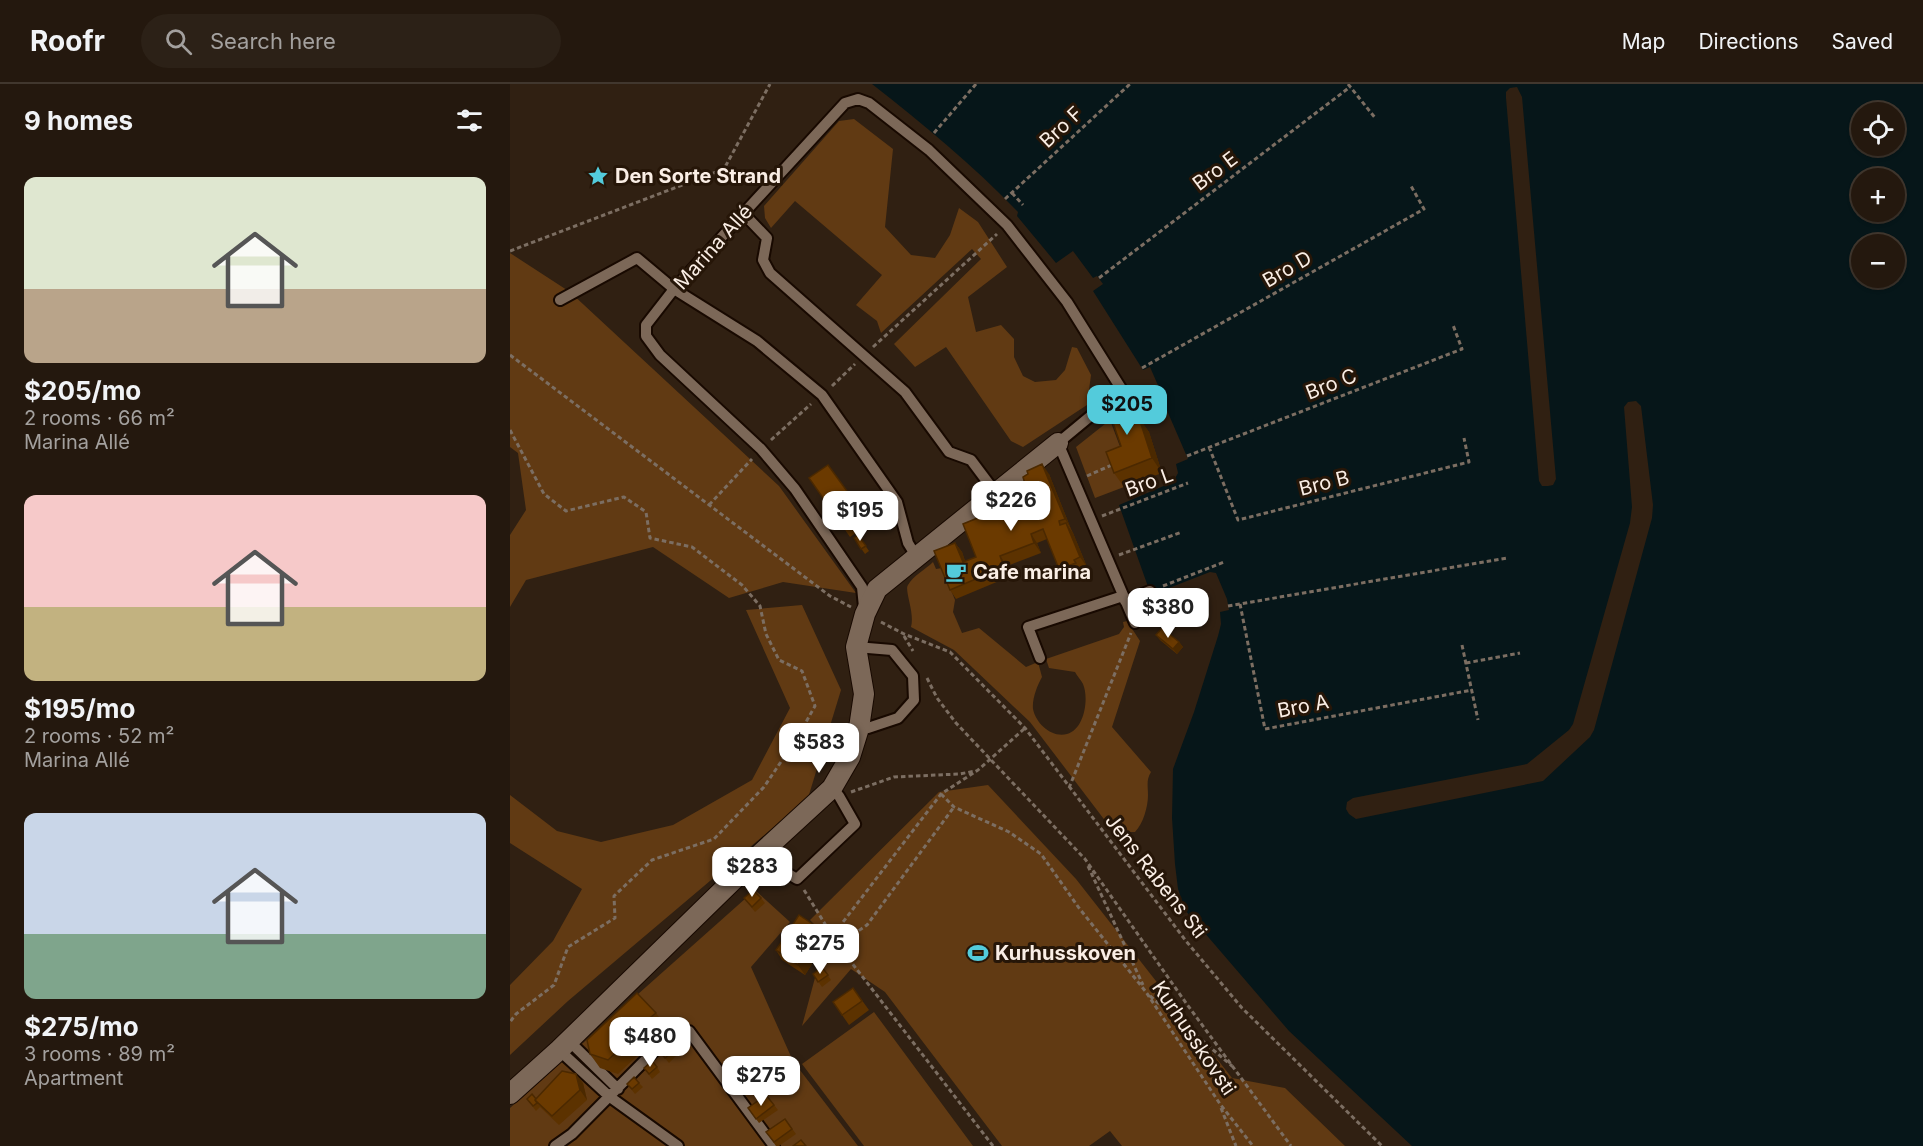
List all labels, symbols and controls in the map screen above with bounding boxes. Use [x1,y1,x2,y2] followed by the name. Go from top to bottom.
[141,14,561,68] search box
[30,24,105,58] text: Roofr
[162,25,195,58] icon: search
[210,28,336,54] text: Search here
[1622,29,1665,54] text: Map
[1698,29,1799,54] text: Directions
[1832,29,1893,54] text: Saved
[1035,101,1087,153] street label: Bro F
[1851,102,1905,288] map controls
[1851,102,1905,156] button: locate
[453,104,486,137] icon: filters
[24,105,133,136] text: 9 homes
[1188,146,1242,196] street label: Bro E
[586,164,610,188] place icon: Den Sorte Strand
[615,164,781,188] place label: Den Sorte Strand
[1851,168,1905,222] button: +
[669,200,757,294] street label: Marina Allé
[201,216,309,324] icon: home
[1851,234,1905,288] button: −
[1258,246,1316,292] street label: Bro D
[1302,363,1360,405] street label: Bro C
[24,375,141,406] text: $205/mo
[1091,385,1163,436] pin: $205
[1101,392,1153,416] text: $205
[24,406,175,430] text: 2 rooms · 66 m²
[24,430,130,454] text: Marina Allé
[1122,462,1176,502] street label: Bro L
[1296,465,1352,501] street label: Bro B
[975,481,1047,532] pin: $226
[985,488,1037,512] text: $226
[824,491,896,542] pin: $195
[836,498,884,522] text: $195
[201,534,309,642] icon: home
[944,560,968,584] cafe icon: Cafe marina
[973,560,1091,584] place label: Cafe marina
[1132,588,1204,639] pin: $380
[1142,595,1194,619] text: $380
[1275,689,1331,723] street label: Bro A
[24,693,136,724] text: $195/mo
[783,723,855,774] pin: $583
[24,724,174,748] text: 2 rooms · 52 m²
[793,730,845,754] text: $583
[24,748,130,772] text: Marina Allé
[1100,809,1212,943] street label: Jens Rabens Sti
[716,847,788,898] pin: $283
[201,852,309,960] icon: home
[726,854,778,878] text: $283
[784,924,856,975] pin: $275
[795,931,845,955] text: $275
[966,941,990,965] sports icon: Kurhusskoven
[995,941,1136,965] place label: Kurhusskoven
[1147,976,1241,1100] street label: Kurhusskovsti
[24,1011,139,1042] text: $275/mo
[614,1017,686,1068] pin: $480
[623,1024,677,1048] text: $480
[24,1042,175,1066] text: 3 rooms · 89 m²
[725,1056,797,1107] pin: $275
[736,1063,786,1087] text: $275
[24,1066,123,1090] text: Apartment

